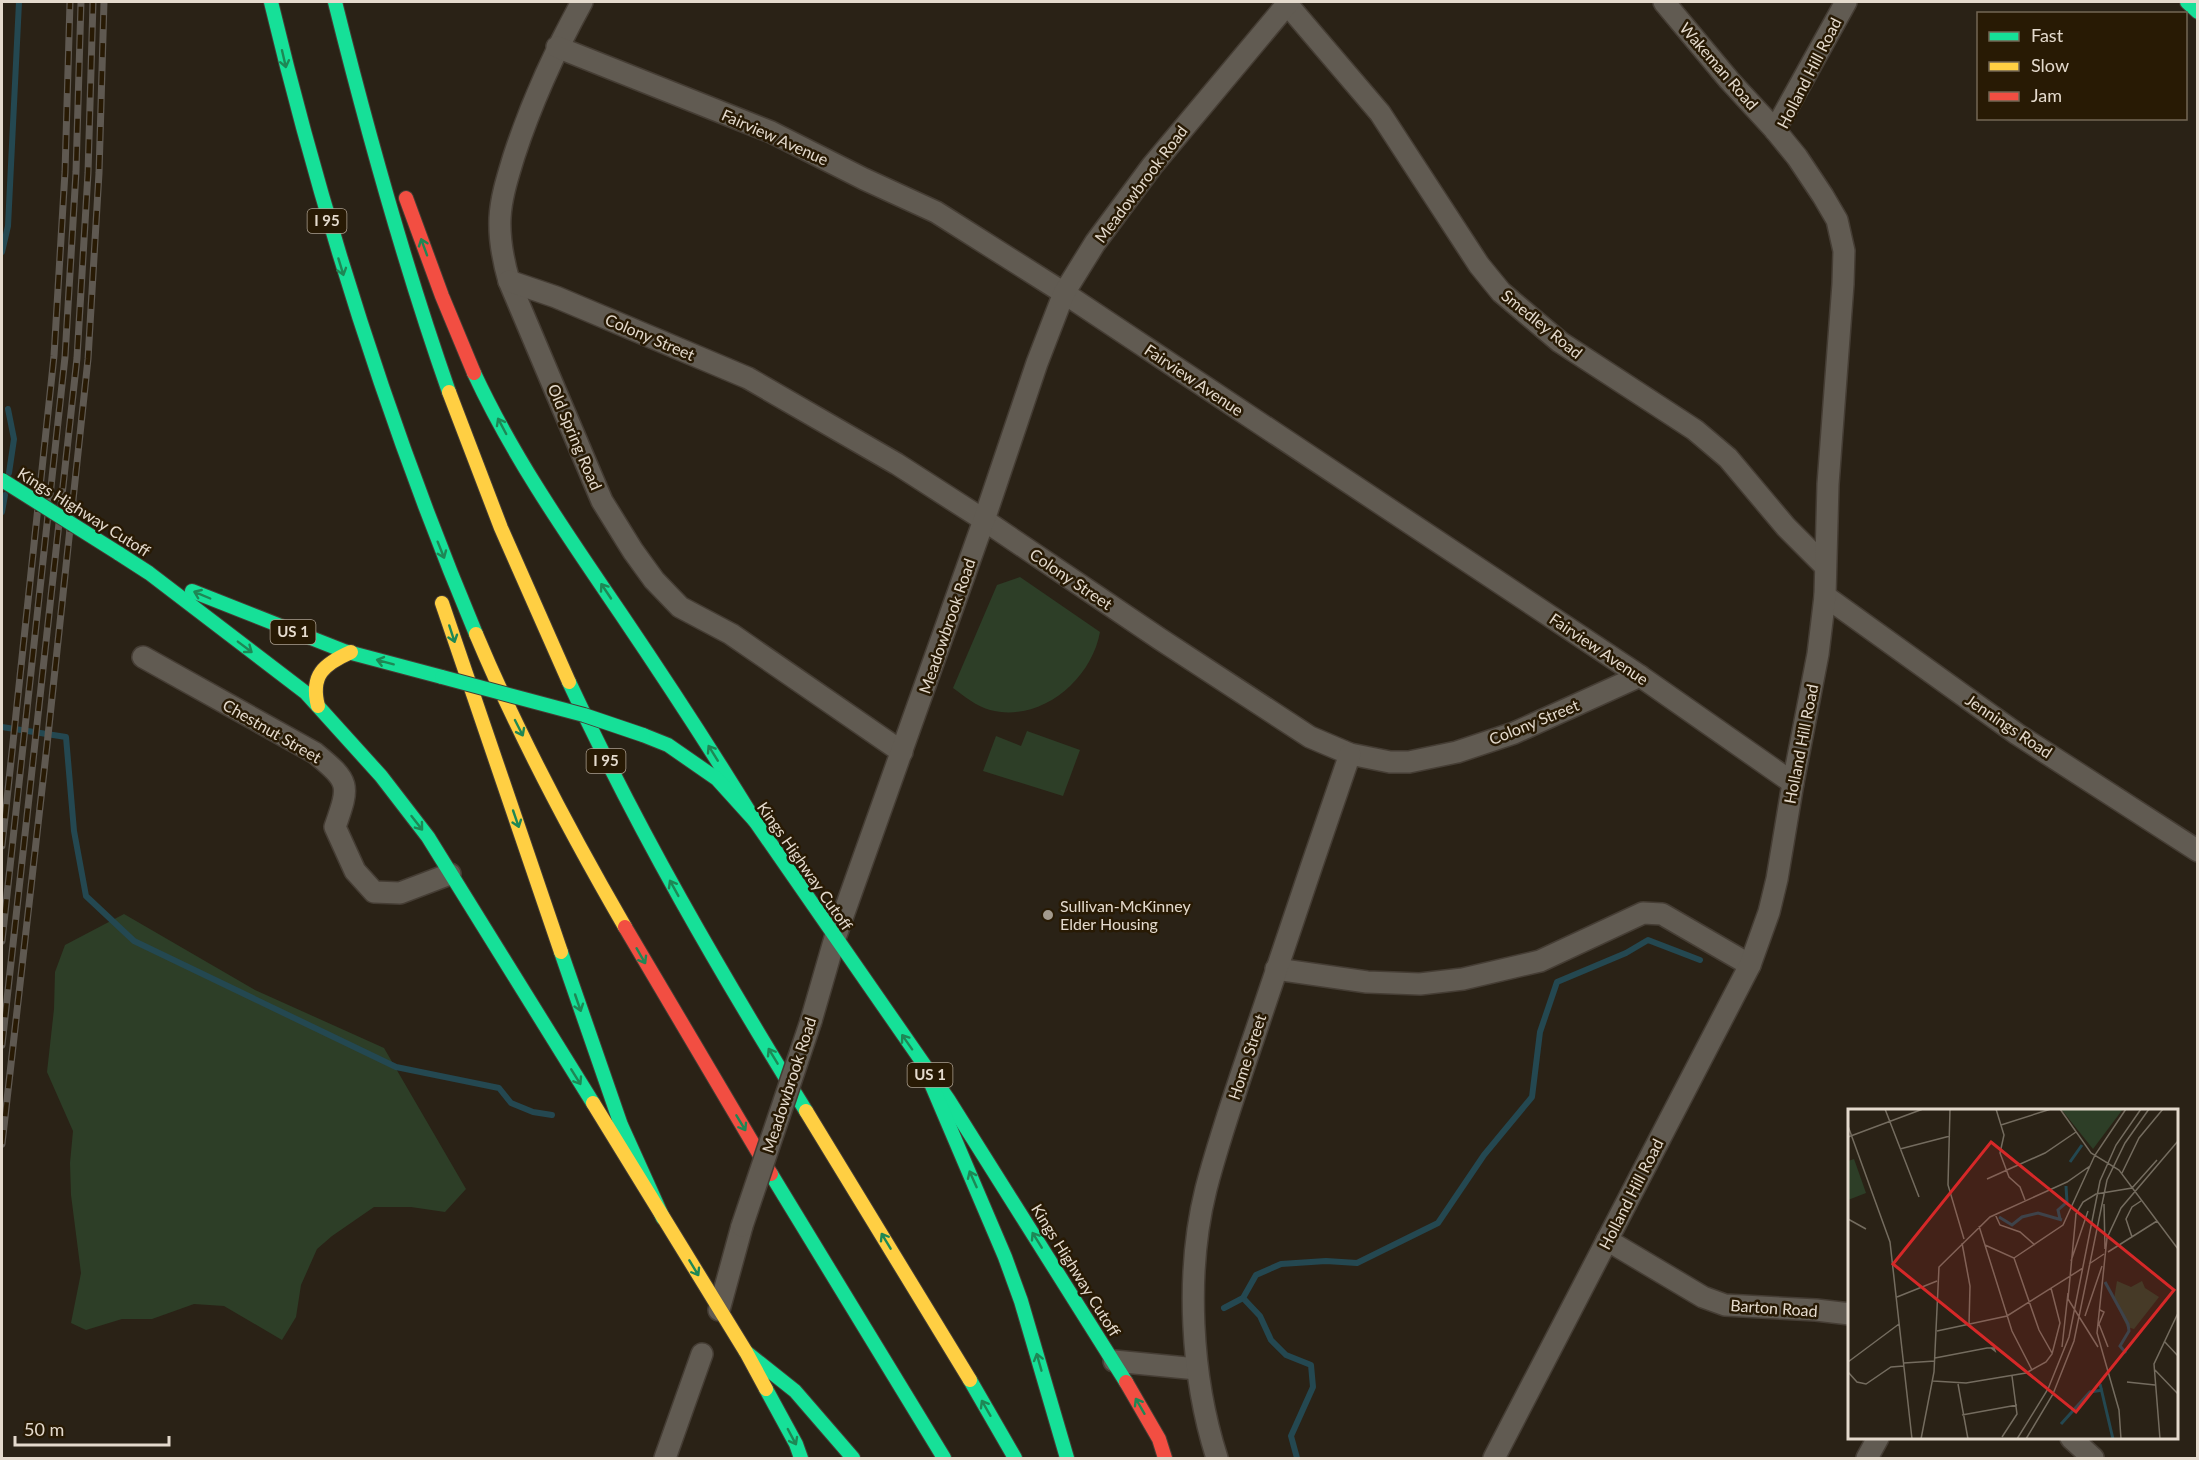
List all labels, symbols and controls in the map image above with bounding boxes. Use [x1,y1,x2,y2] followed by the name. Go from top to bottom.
[1977,12,2187,120] legend
[1772,14,1845,131] street label: Holland Hill Road
[1676,18,1762,113] street label: Wakeman Road
[2031,24,2064,46] text: Fast
[279,48,290,68] one-way arrow
[2031,54,2069,76] text: Slow
[2031,84,2062,106] text: Jam
[719,105,831,169] street label: Fairview Avenue
[1090,121,1191,246] street label: Meadowbrook Road
[308,209,346,233] road number: I 95
[418,238,429,257] one-way arrow
[336,257,347,276] one-way arrow
[1498,285,1587,362] street label: Smedley Road
[603,309,698,364] street label: Colony Street
[1141,340,1247,420] street label: Fairview Avenue
[545,381,606,493] street label: Old Spring Road
[496,418,508,435] one-way arrow
[14,463,154,560] street label: Kings Highway Cutoff
[436,540,447,558] one-way arrow
[1026,544,1116,613] street label: Colony Street
[914,556,979,696] street label: Meadowbrook Road
[599,582,612,599] one-way arrow
[193,589,212,600] one-way arrow
[1546,609,1652,689] street label: Fairview Avenue
[270,620,316,644] road number: US 1
[447,624,458,643] one-way arrow
[237,640,253,653] one-way arrow
[376,655,395,667] one-way arrow
[1780,682,1821,805] street label: Holland Hill Road
[1962,690,2056,762] street label: Jennings Road
[220,695,325,767] street label: Chestnut Street
[1486,695,1582,748] street label: Colony Street
[513,719,525,737] one-way arrow
[707,745,719,762] one-way arrow
[586,749,626,773] road number: I 95
[754,798,857,934] street label: Kings Highway Cutoff
[511,809,522,828] one-way arrow
[411,814,424,830] one-way arrow
[668,880,679,898] one-way arrow
[1060,896,1191,933] place label: Sullivan-McKinney Elder Housing
[1041,908,1055,922] marker: Sullivan-McKinney Elder Housing
[635,947,647,964] one-way arrow
[573,994,584,1013] one-way arrow
[1224,1011,1269,1102] street label: Home Street
[758,1014,819,1155] street label: Meadowbrook Road
[901,1035,913,1051] one-way arrow
[767,1048,779,1065] one-way arrow
[908,1063,952,1087] road number: US 1
[571,1068,583,1085] one-way arrow
[1848,1109,2178,1439] inset map
[735,1114,747,1131] one-way arrow
[1594,1135,1667,1252] street label: Holland Hill Road
[967,1170,978,1188] one-way arrow
[1028,1200,1125,1340] street label: Kings Highway Cutoff
[879,1233,891,1250] one-way arrow
[1031,1233,1043,1249] one-way arrow
[688,1259,700,1276] one-way arrow
[1730,1295,1818,1320] street label: Barton Road
[1033,1353,1044,1372] one-way arrow
[1133,1398,1145,1415] one-way arrow
[980,1400,992,1417] one-way arrow
[15,1409,170,1447] scale bar
[24,1418,64,1440] text: 50 m
[786,1427,798,1445] one-way arrow

